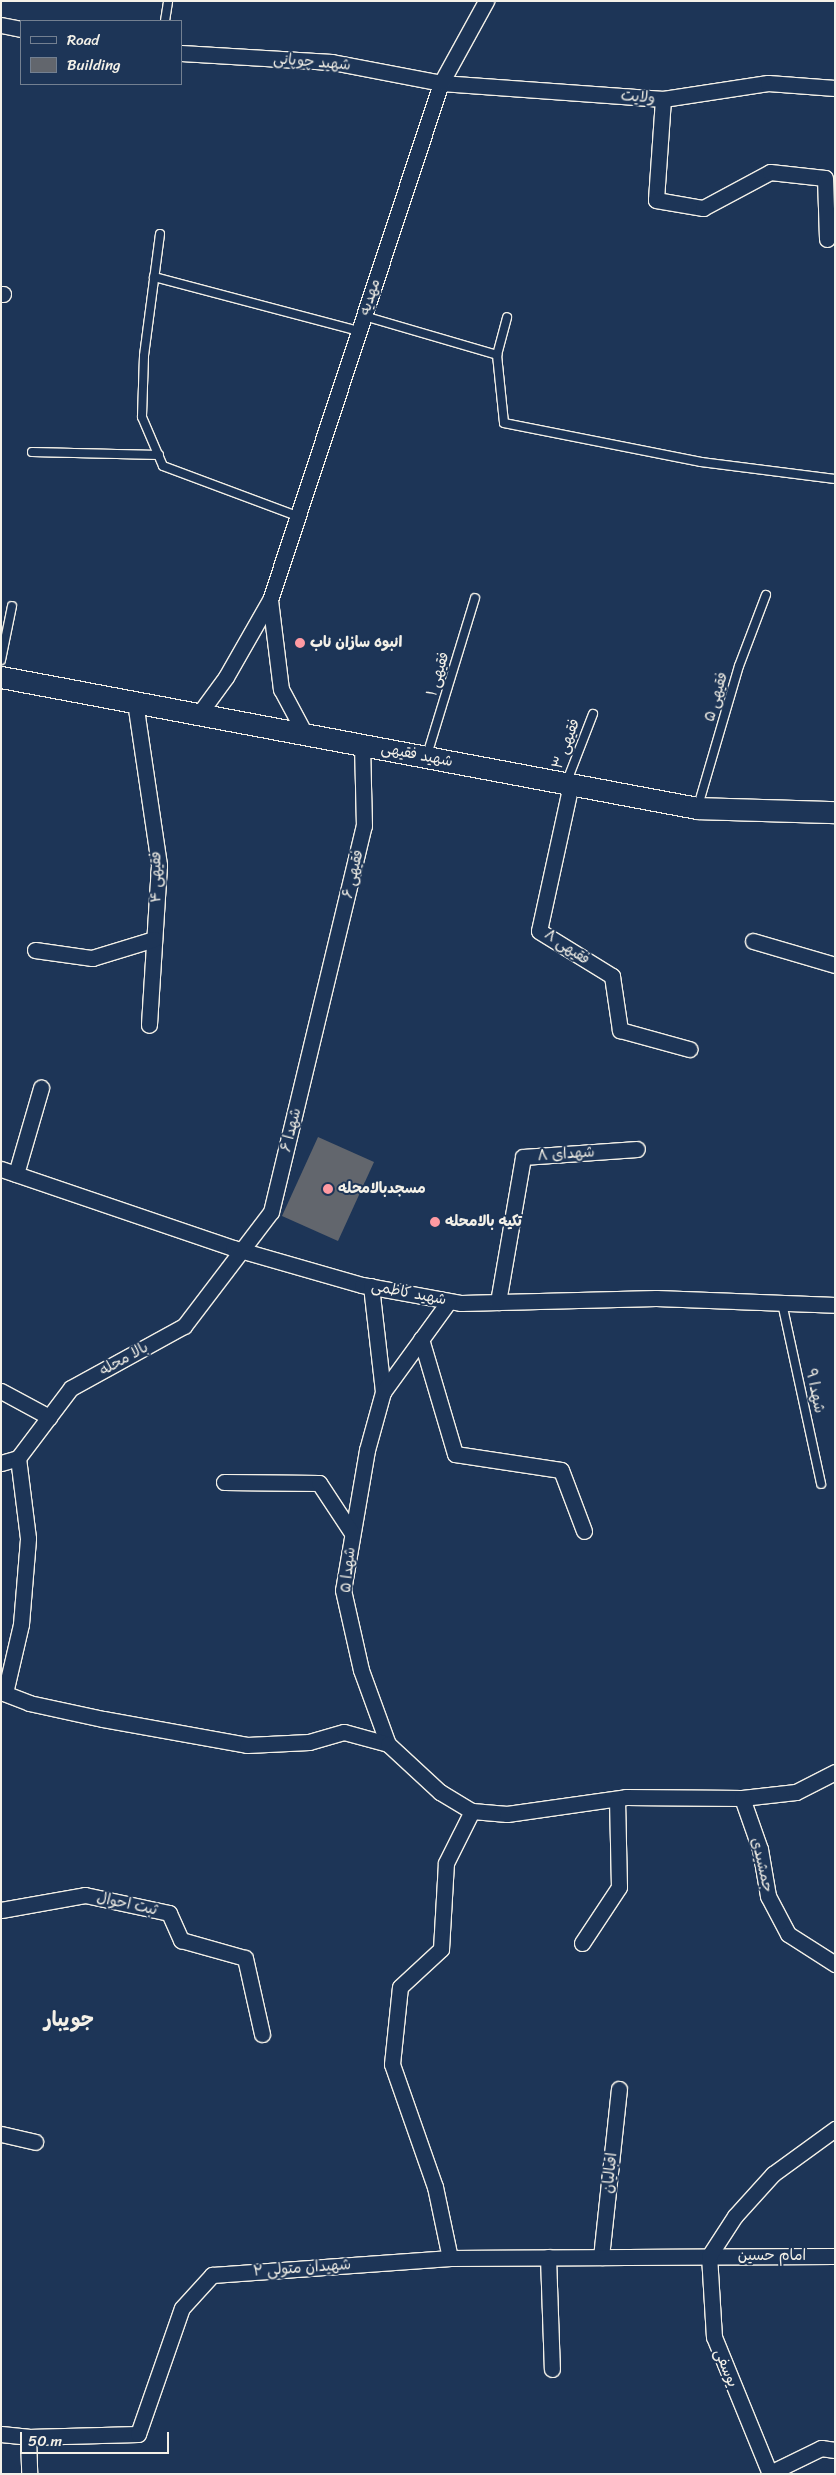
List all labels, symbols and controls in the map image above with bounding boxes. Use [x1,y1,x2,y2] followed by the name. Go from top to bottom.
[20,20,182,85] legend
[67,27,99,53] text: Road
[273,50,351,74] street label: شهید چوپانی
[67,52,121,78] text: Building
[620,87,656,107] street label: ولایت
[356,276,384,318] street label: مهدیه
[310,634,402,652] place label: انبوه سازان ناب
[294,637,306,649] marker: انبوه سازان ناب
[423,650,453,698] street label: فقیهی ۱
[700,670,732,724] street label: فقیهی ۵
[548,716,584,772] street label: فقیهی ۳
[380,739,454,771] street label: شهید فقیهی
[339,848,367,900] street label: فقیهی ۶
[147,851,165,903] street label: فقیهی ۴
[541,925,593,969] street label: فقیهی ۸
[277,1106,305,1154] street label: شهدا ۶
[537,1143,595,1165] street label: شهدای ۸
[338,1180,426,1198] place label: مسجدبالامحله
[322,1183,334,1195] marker: مسجدبالامحله
[445,1213,522,1231] place label: تکیه بالامحله
[429,1216,441,1228] marker: تکیه بالامحله
[370,1277,448,1309] street label: شهید کاظمی
[97,1338,151,1380] street label: بالا محله
[802,1367,828,1415] street label: شهدا ۹
[337,1546,359,1594] street label: شهدا ۵
[747,1836,777,1894] street label: جمشیدی
[95,1889,159,1919] street label: ثبت احوال
[44,2007,94,2031] district label: جویبار
[599,2152,621,2194] street label: اقبالیان
[738,2247,806,2265] street label: امام حسین
[252,2256,352,2280] street label: شهیدان متولی ۲
[710,2346,742,2390] street label: یوسفی
[22,2422,171,2454] scale bar
[28,2428,62,2454] text: 50 m

